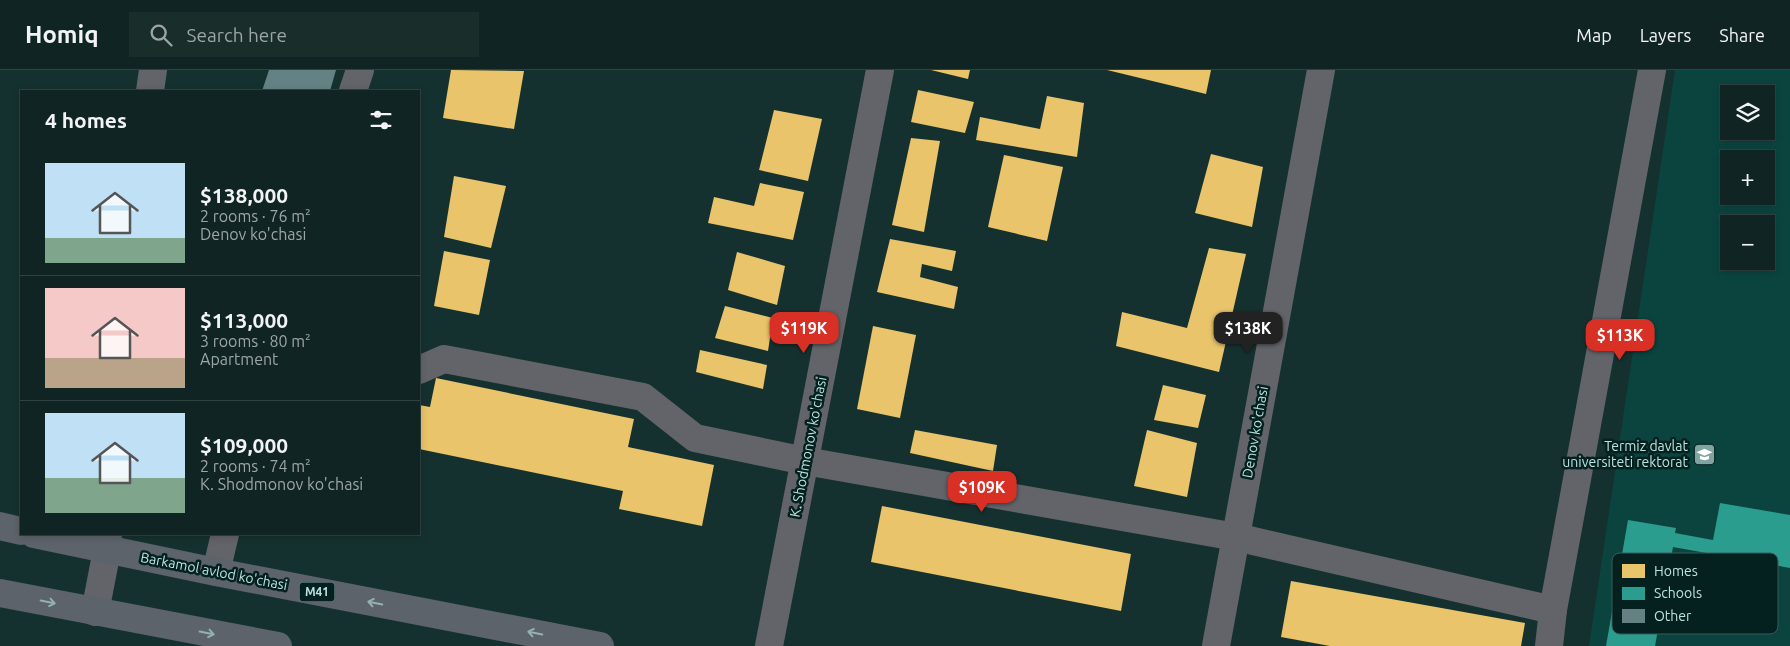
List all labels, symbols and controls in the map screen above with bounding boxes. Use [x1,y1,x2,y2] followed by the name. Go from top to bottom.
[129,12,479,57] search box
[25,21,99,48] text: Homiq
[147,21,175,49] icon: search
[187,24,287,46] text: Search here
[1576,25,1612,45] text: Map
[1640,25,1691,45] text: Layers
[1719,25,1765,45] text: Share
[1720,85,1775,270] map controls
[1720,85,1775,140] button: layers
[367,106,395,134] icon: filters
[45,108,127,132] text: 4 homes
[1720,150,1775,205] button: +
[85,183,145,243] icon: home
[200,183,288,207] text: $138,000
[200,207,311,225] text: 2 rooms · 76 m²
[1720,215,1775,270] button: −
[200,225,306,243] text: Denov ko'chasi
[85,308,145,368] icon: home
[200,308,288,332] text: $113,000
[769,312,839,354] pin: $119K
[1213,312,1283,354] pin: $138K
[1585,318,1655,361] pin: $113K
[781,319,827,337] text: $119K
[1225,319,1271,337] text: $138K
[1597,326,1643,344] text: $113K
[200,332,311,350] text: 3 rooms · 80 m²
[200,350,278,368] text: Apartment
[787,375,829,519] street label: K. Shodmonov ko'chasi
[1239,385,1271,479] street label: Denov ko'chasi
[85,433,145,493] icon: home
[200,433,288,457] text: $109,000
[1562,438,1688,470] place label: Termiz davlat universiteti rektorat
[1692,442,1716,466] school or university icon: Termiz davlat universiteti rektorat
[200,457,311,475] text: 2 rooms · 74 m²
[947,470,1017,513] pin: $109K
[200,475,363,493] text: K. Shodmonov ko'chasi
[959,478,1005,496] text: $109K
[139,549,289,593] street label: Barkamol avlod ko'chasi
[1612,553,1778,634] legend
[1654,563,1698,579] text: Homes
[300,582,334,602] road number: M41
[1654,585,1702,601] text: Schools
[368,597,384,607] one-way arrow
[39,598,55,608] one-way arrow
[1654,608,1692,624] text: Other
[199,628,215,638] one-way arrow
[527,628,543,638] one-way arrow

